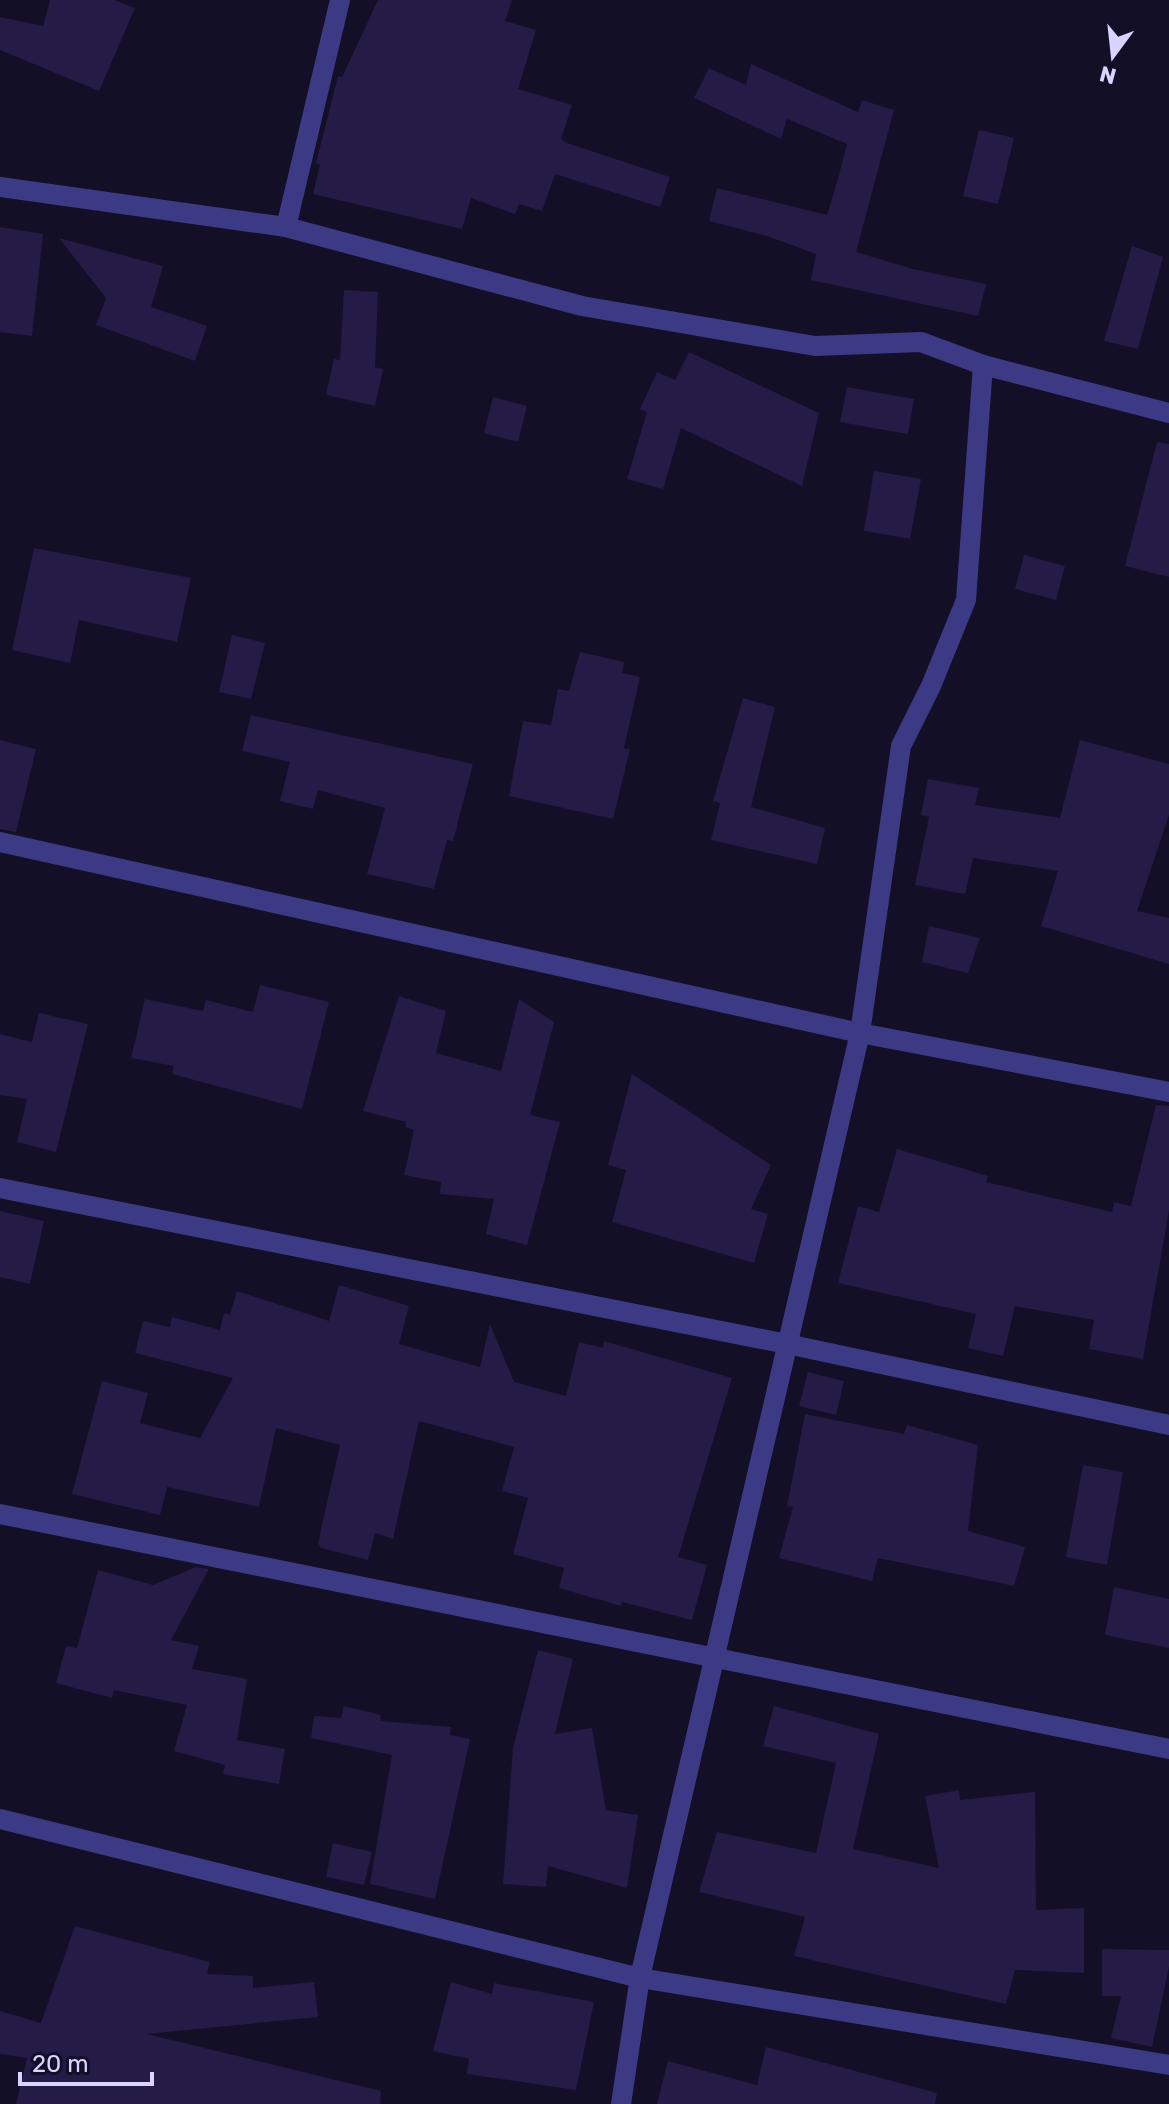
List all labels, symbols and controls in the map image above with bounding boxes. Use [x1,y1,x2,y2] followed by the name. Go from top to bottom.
[1073,16,1153,96] north arrow
[1097,60,1119,90] text: N
[20,2036,152,2086] scale bar
[32,2050,89,2078] text: 20 m

